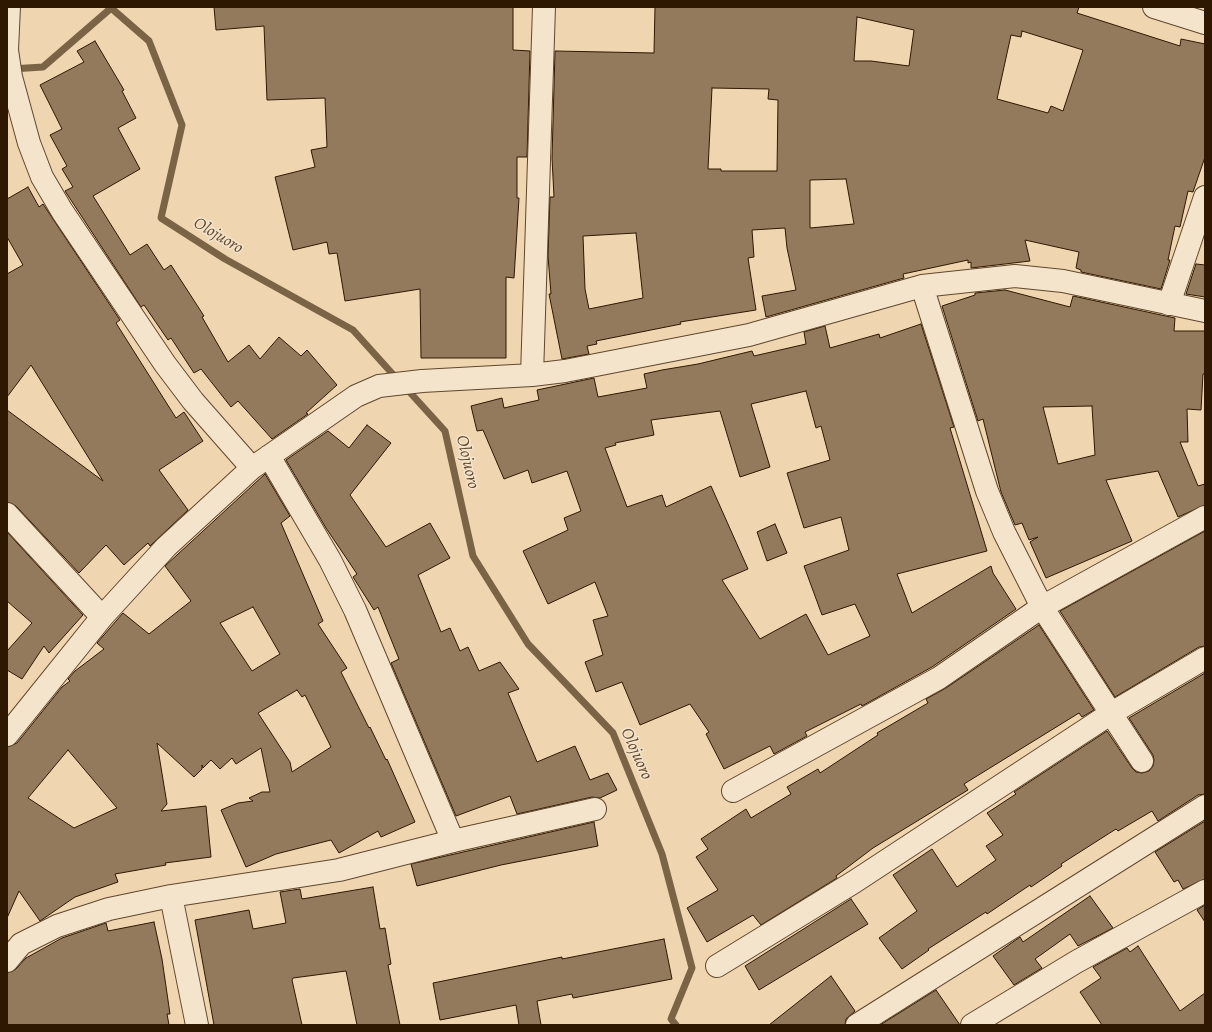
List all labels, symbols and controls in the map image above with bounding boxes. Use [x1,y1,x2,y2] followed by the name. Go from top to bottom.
[189,213,247,259] water label: Olojuoro
[451,433,483,491] water label: Olojuoro
[616,725,656,783] water label: Olojuoro

